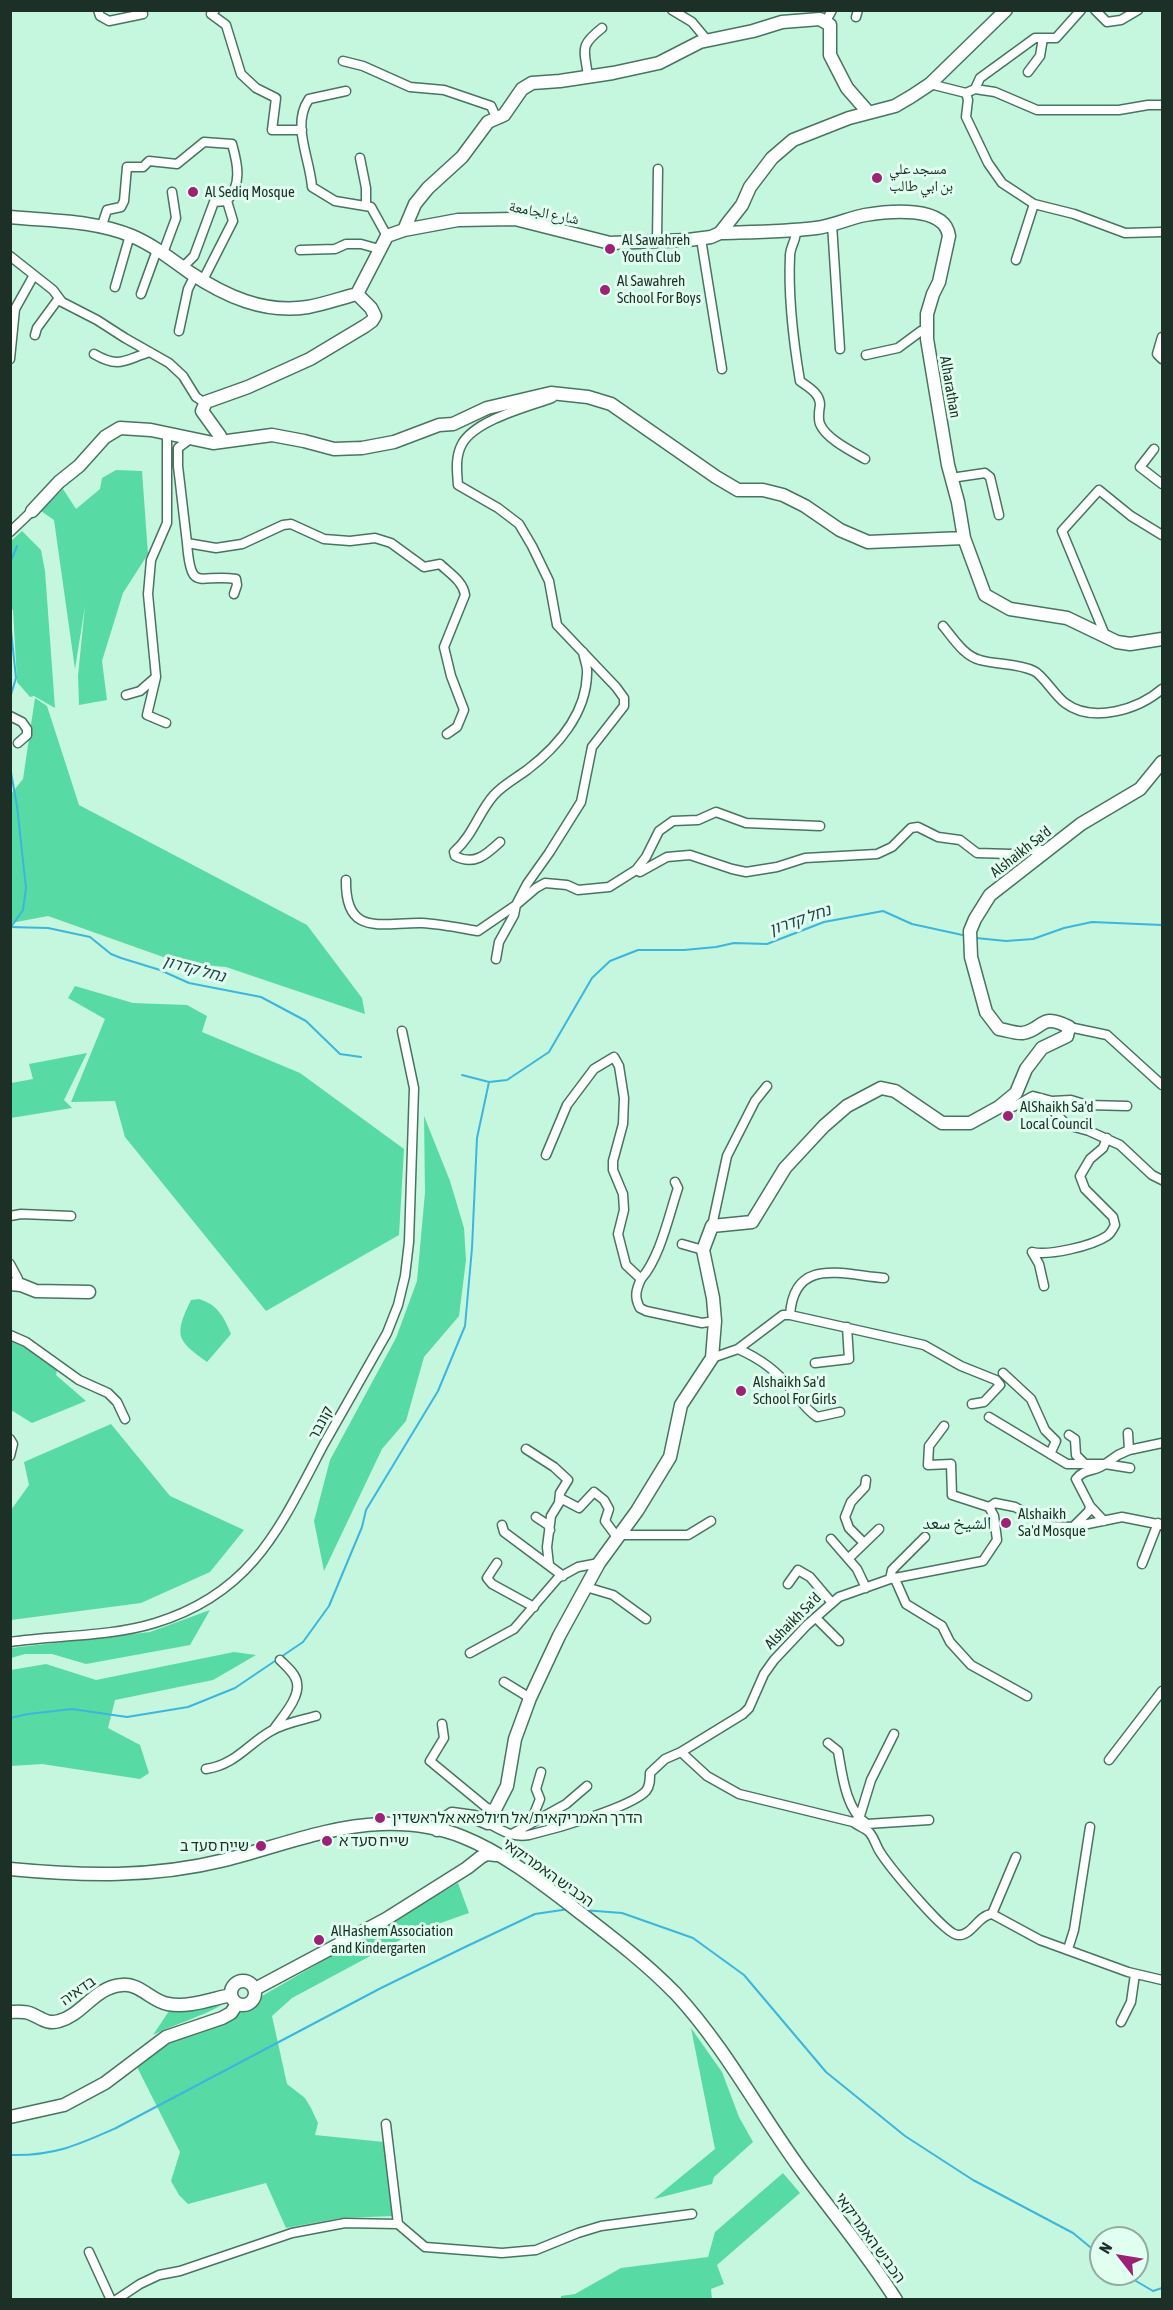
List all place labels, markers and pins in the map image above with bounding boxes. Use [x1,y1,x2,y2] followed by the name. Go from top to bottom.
[889,160,953,195] place label: مسجد علي بن ابي طالب
[870,171,884,185] marker: مسجد علي بن ابي طالب
[205,183,295,201] place label: Al Sediq Mosque
[186,185,200,199] marker: Al Sediq Mosque
[622,231,690,266] place label: Al Sawahreh Youth Club
[603,242,617,256] marker: Al Sawahreh Youth Club
[617,272,701,307] place label: Al Sawahreh School For Boys
[598,283,612,297] marker: Al Sawahreh School For Boys
[1020,1098,1093,1133] place label: AlShaikh Sa'd Local Council
[1001,1109,1015,1123] marker: AlShaikh Sa'd Local Council
[753,1373,837,1408] place label: Alshaikh Sa'd School For Girls
[734,1384,748,1398] marker: Alshaikh Sa'd School For Girls
[1018,1505,1086,1540] place label: Alshaikh Sa'd Mosque
[999,1516,1013,1530] marker: Alshaikh Sa'd Mosque
[392,1809,643,1827] place label: הדרך האמריקאית/אל ח׳ולפאא אלראשדין
[373,1811,387,1825] marker: הדרך האמריקאית/אל ח׳ולפאא אלראשדין
[339,1832,409,1850] place label: שייח סעד א
[320,1834,334,1848] marker: שייח סעד א
[180,1837,249,1855] place label: שייח סעד ב
[254,1839,268,1853] marker: שייח סעד ב
[331,1922,453,1957] place label: AlHashem Association and Kindergarten
[312,1933,326,1947] marker: AlHashem Association and Kindergarten

